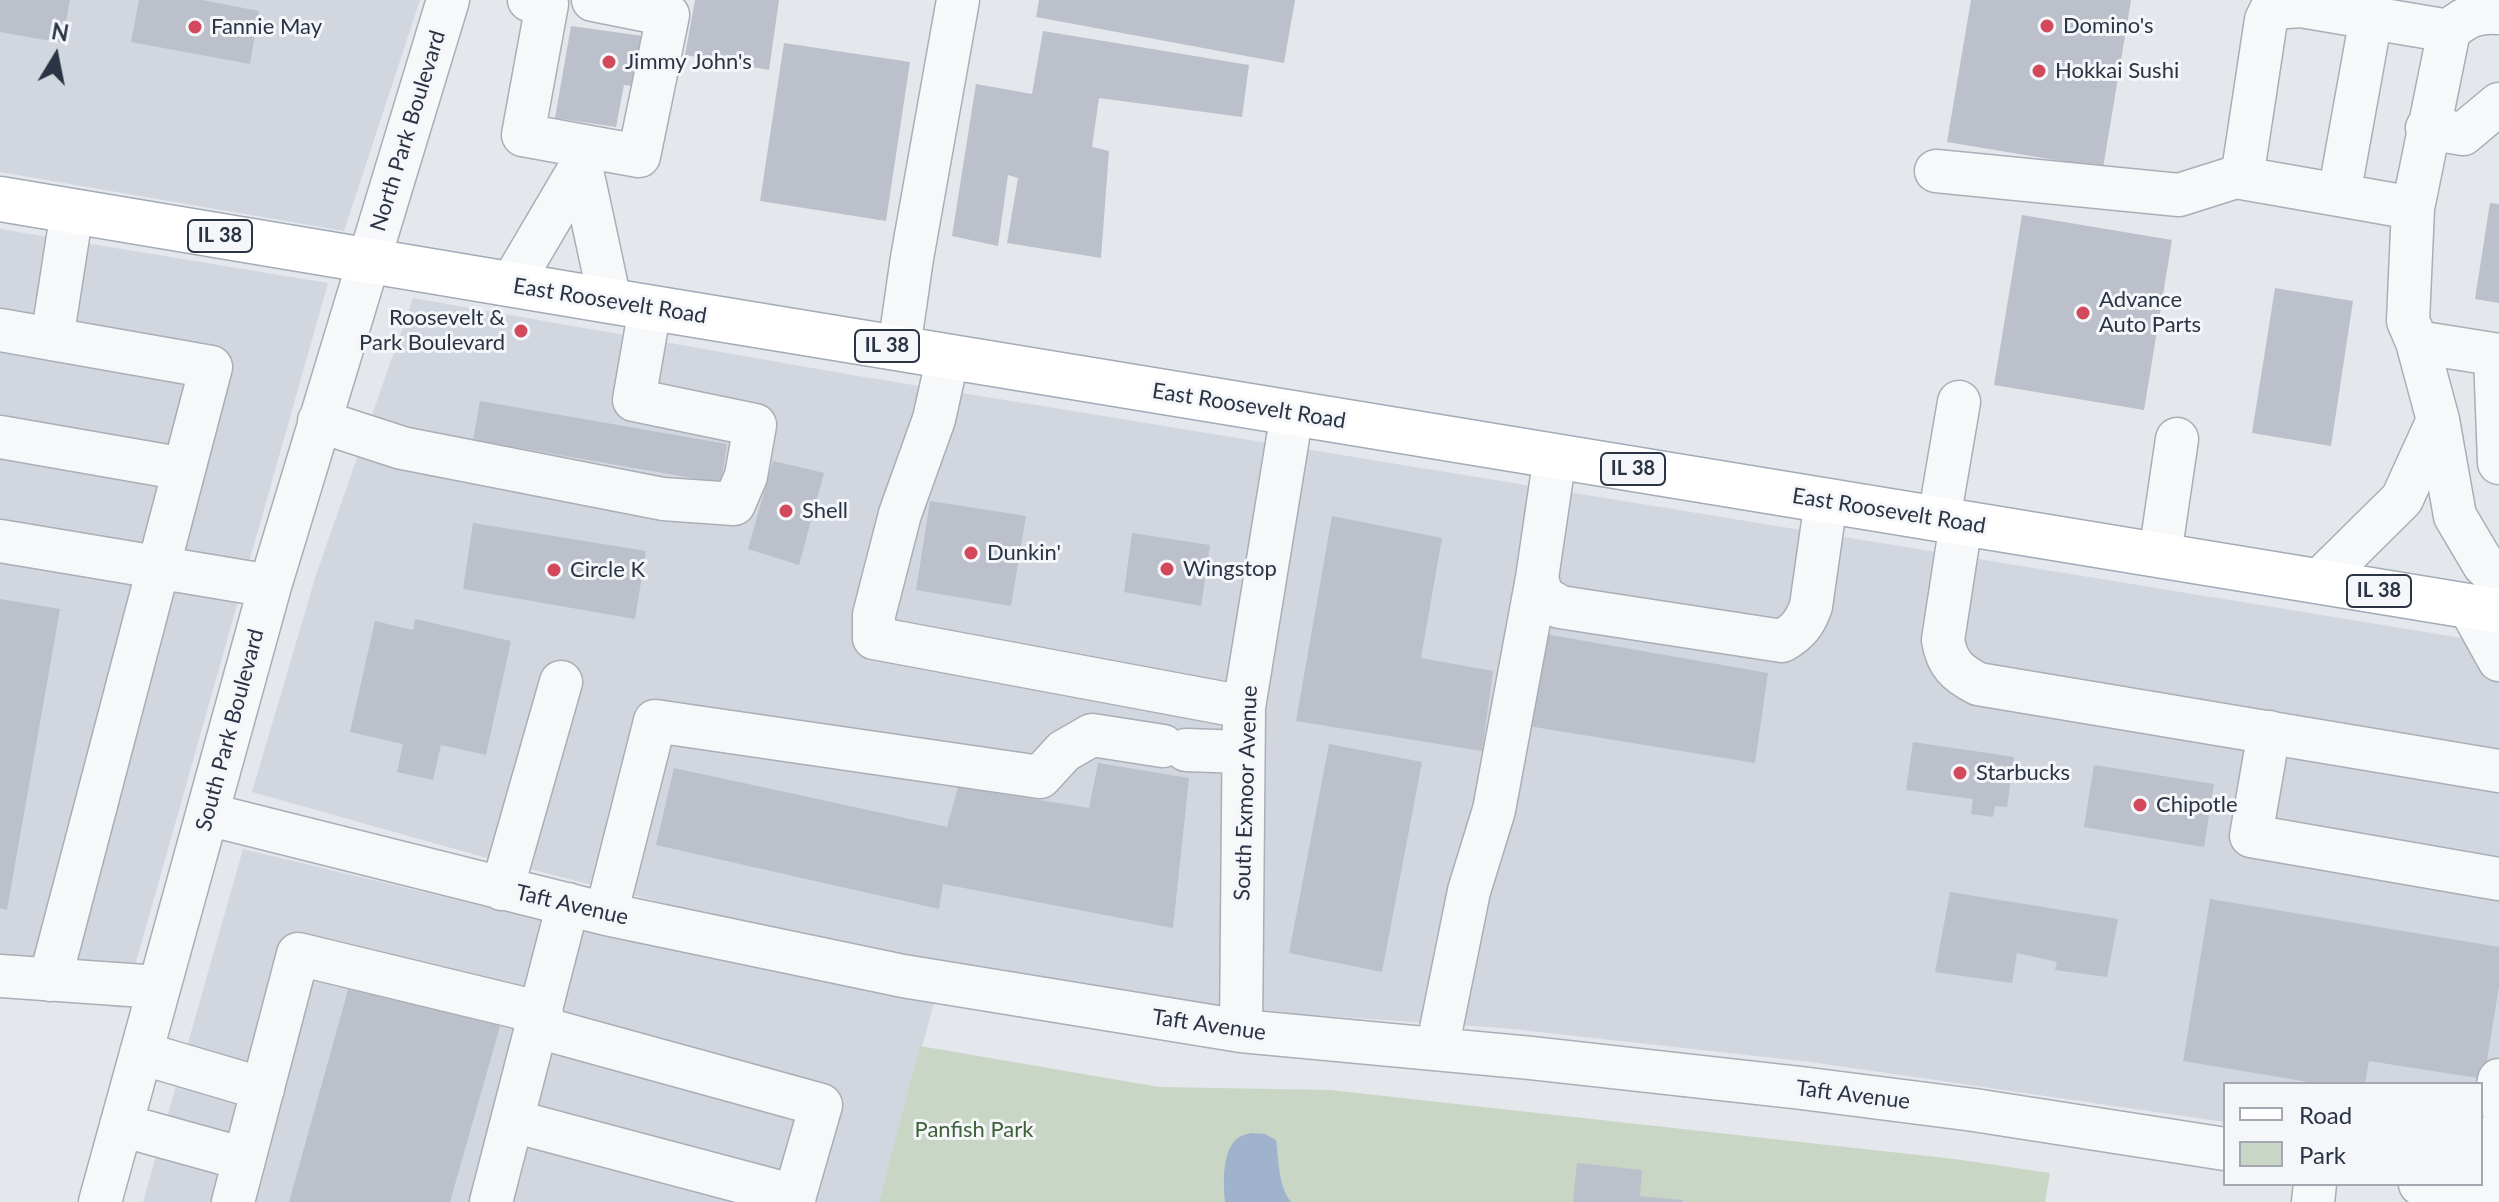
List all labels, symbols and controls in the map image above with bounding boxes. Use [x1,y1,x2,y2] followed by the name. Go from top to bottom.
[2063,13,2154,39] place label: Domino's
[211,14,322,40] place label: Fannie May
[16,16,96,96] north arrow
[50,17,71,47] text: N
[2038,17,2056,35] marker: Domino's
[186,18,204,36] marker: Fannie May
[365,27,451,235] street label: North Park Boulevard
[625,49,752,75] place label: Jimmy John's
[600,53,618,71] marker: Jimmy John's
[2055,58,2179,84] place label: Hokkai Sushi
[2030,62,2048,80] marker: Hokkai Sushi
[188,220,252,252] road number: IL 38
[511,273,709,329] street label: East Roosevelt Road
[2099,287,2201,338] place label: Advance Auto Parts
[2074,304,2092,322] marker: Advance Auto Parts
[359,305,505,356] place label: Roosevelt & Park Boulevard
[512,322,530,340] marker: Roosevelt & Park Boulevard
[855,330,919,362] road number: IL 38
[1150,378,1348,434] street label: East Roosevelt Road
[1601,453,1665,485] road number: IL 38
[1790,483,1988,539] street label: East Roosevelt Road
[802,498,848,524] place label: Shell
[777,502,795,520] marker: Shell
[987,540,1061,566] place label: Dunkin'
[962,544,980,562] marker: Dunkin'
[1183,556,1277,582] place label: Wingstop
[570,557,645,583] place label: Circle K
[1158,560,1176,578] marker: Wingstop
[545,561,563,579] marker: Circle K
[2347,575,2411,607] road number: IL 38
[190,626,270,834] street label: South Park Boulevard
[1229,685,1263,901] street label: South Exmoor Avenue
[1976,760,2070,786] place label: Starbucks
[1951,764,1969,782] marker: Starbucks
[2156,792,2238,818] place label: Chipotle
[2131,796,2149,814] marker: Chipotle
[513,879,631,931] street label: Taft Avenue
[1150,1004,1268,1046] street label: Taft Avenue
[1794,1075,1912,1115] street label: Taft Avenue
[2223,1082,2483,1186] legend
[2299,1100,2352,1129] text: Road
[915,1117,1033,1143] park label: Panfish Park
[2299,1140,2346,1169] text: Park

